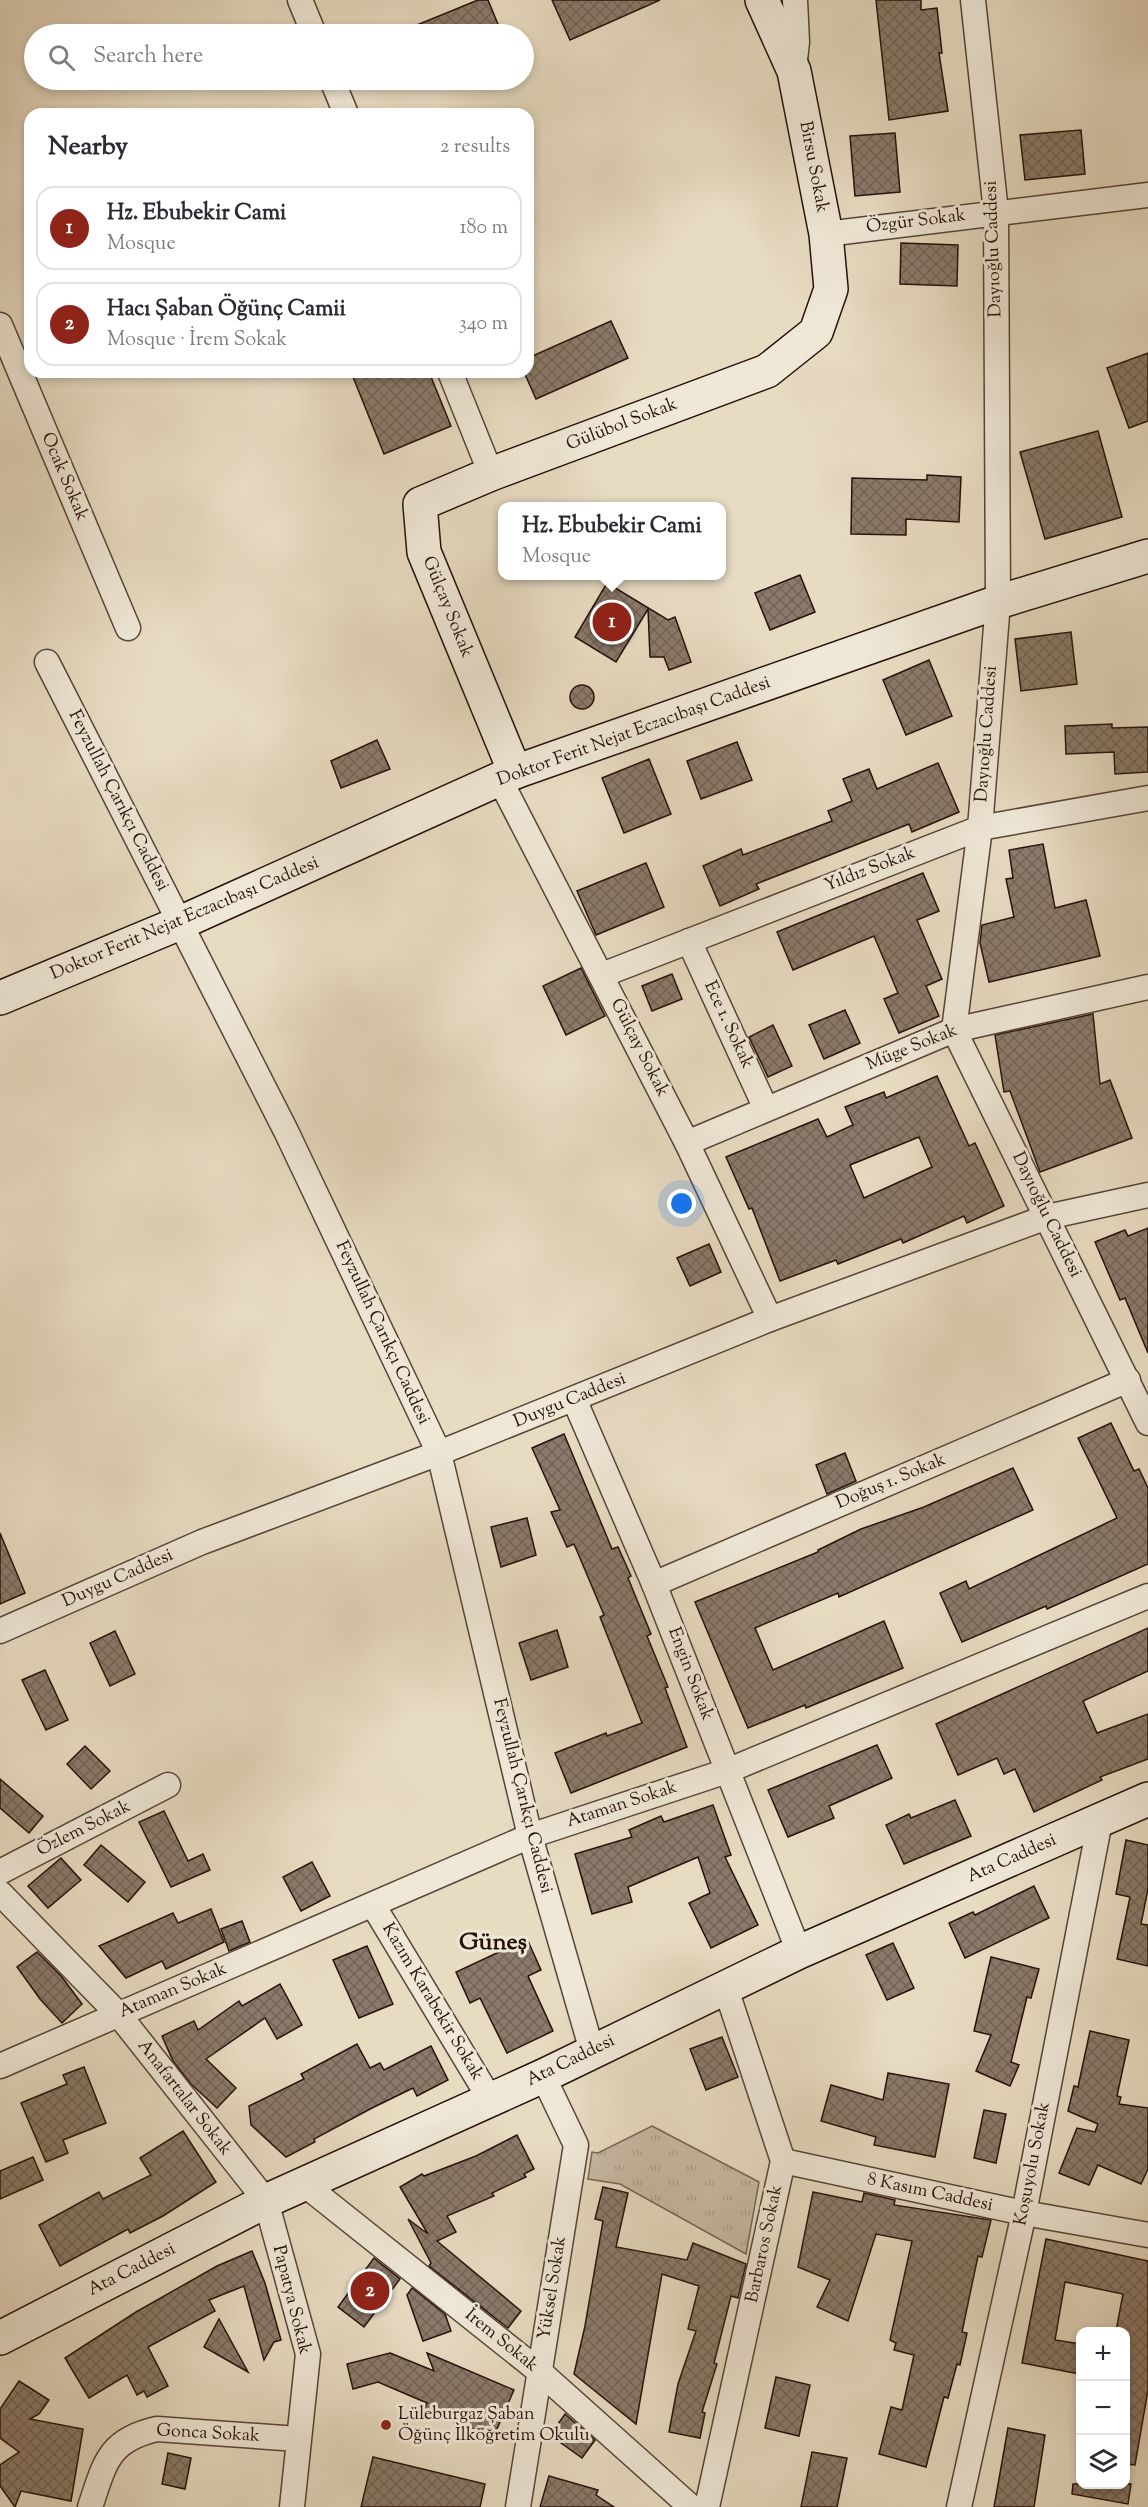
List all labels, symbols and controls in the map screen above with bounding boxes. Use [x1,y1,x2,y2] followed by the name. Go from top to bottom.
[24,24,534,90] search box
[45,41,78,74] icon: search
[93,41,203,73] text: Search here
[791,119,835,215] street label: Birsu Sokak
[48,129,128,166] text: Nearby
[440,133,510,162] text: 2 results
[979,180,1009,318] street label: Dayıoğlu Caddesi
[107,198,286,230] text: Hz. Ebubekir Cami
[865,203,968,241] street label: Özgür Sokak
[66,214,73,243] text: 1
[460,214,508,243] text: 180 m
[107,230,176,259] text: Mosque
[107,294,346,326] text: Hacı Şaban Öğünç Camii
[65,310,74,339] text: 2
[459,310,508,339] text: 340 m
[107,326,287,355] text: Mosque · İrem Sokak
[563,392,681,458] street label: Gülübol Sokak
[34,429,94,525] street label: Ocak Sokak
[498,502,726,580] popup
[522,511,702,543] text: Hz. Ebubekir Cami
[522,543,591,572] text: Mosque
[415,552,479,662] street label: Gülçay Sokak
[592,600,632,644] pin: 1
[969,665,1005,803] street label: Dayıoğlu Caddesi
[494,670,774,794] street label: Doktor Ferit Nejat Eczacıbaşı Caddesi
[61,706,175,896] street label: Feyzullah Çarıkçı Caddesi
[821,841,920,899] street label: Yıldız Sokak
[47,850,323,988] street label: Doktor Ferit Nejat Eczacıbaşı Caddesi
[696,977,760,1073] street label: Ece 1. Sokak
[603,994,675,1102] street label: Gülçay Sokak
[863,1018,962,1078] street label: Müge Sokak
[1004,1148,1088,1282] street label: Dayıoğlu Caddesi
[667,1189,696,1218] your location
[328,1237,436,1429] street label: Feyzullah Çarıkçı Caddesi
[510,1367,630,1435] street label: Duygu Caddesi
[832,1447,950,1517] street label: Doğuş 1. Sokak
[58,1543,178,1615] street label: Duygu Caddesi
[660,1624,720,1725] street label: Engin Sokak
[485,1696,559,1896] street label: Feyzullah Çarıkçı Caddesi
[563,1775,681,1835] street label: Ataman Sokak
[32,1794,136,1864] street label: Özlem Sokak
[963,1828,1061,1890] street label: Ata Caddesi
[375,1918,490,2086] street label: Kazım Karabekir Sokak
[459,1926,527,1960] district label: Güneş
[115,1957,231,2025] street label: Ataman Sokak
[522,2028,620,2094] street label: Ata Caddesi
[130,2034,238,2162] street label: Anafartalar Sokak
[1008,2100,1058,2228] street label: Koşuyolu Sokak
[865,2167,995,2219] street label: 8 Kasım Caddesi
[740,2183,790,2305] street label: Barbaros Sokak
[532,2234,574,2342] street label: Yüksel Sokak
[84,2237,180,2303] street label: Ata Caddesi
[265,2243,317,2358] street label: Papatya Sokak
[350,2268,389,2314] pin: 2
[459,2303,544,2379] street label: İrem Sokak
[1076,2327,1130,2489] map controls
[1076,2327,1130,2381] button: +
[1076,2381,1130,2435] button: −
[398,2402,590,2449] place label: Lüleburgaz Şaban Öğünç İlköğretim Okulu
[156,2418,261,2450] street label: Gonca Sokak
[379,2418,393,2432] marker: Lüleburgaz Şaban Öğünç İlköğretim Okulu
[1076,2435,1130,2489] button: layers

